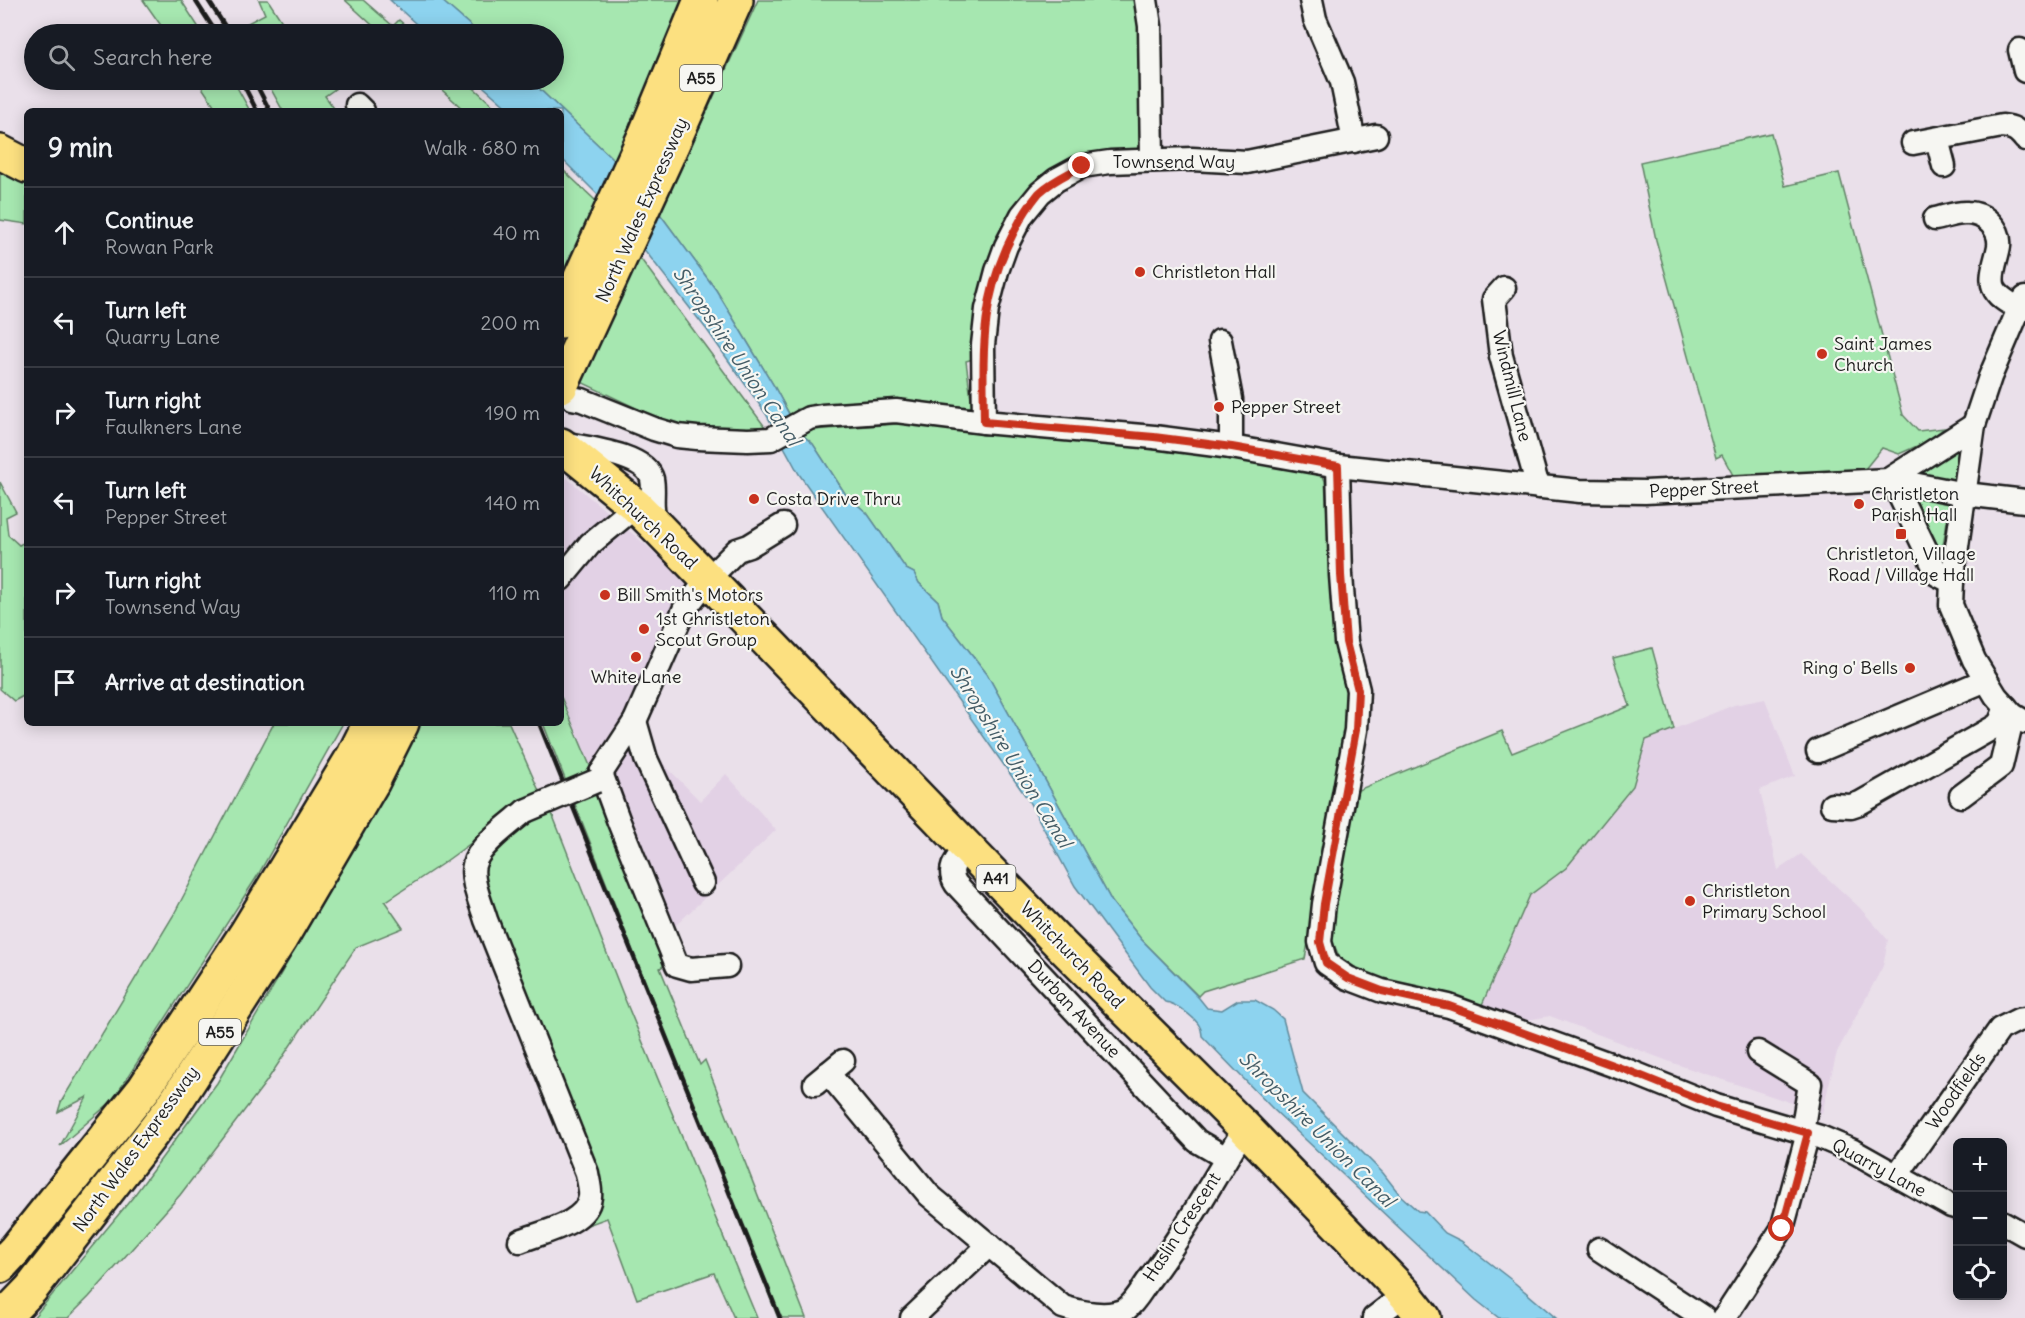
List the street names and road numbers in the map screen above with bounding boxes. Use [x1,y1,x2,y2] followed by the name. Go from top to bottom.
[680,65,722,91] road number: A55
[590,114,693,306] street label: North Wales Expressway
[1113,150,1235,173] street label: Townsend Way
[1488,328,1537,444] street label: Windmill Lane
[584,461,703,574] street label: Whitchurch Road
[1649,474,1759,503] street label: Pepper Street
[976,865,1016,891] road number: A41
[1015,896,1130,1013] street label: Whitchurch Road
[1023,955,1126,1063] street label: Durban Avenue
[199,1019,241,1045] road number: A55
[1921,1048,1991,1134] street label: Woodfields
[68,1061,204,1236] street label: North Wales Expressway
[1828,1133,1930,1202] street label: Quarry Lane
[1138,1168,1225,1286] street label: Haslin Crescent

